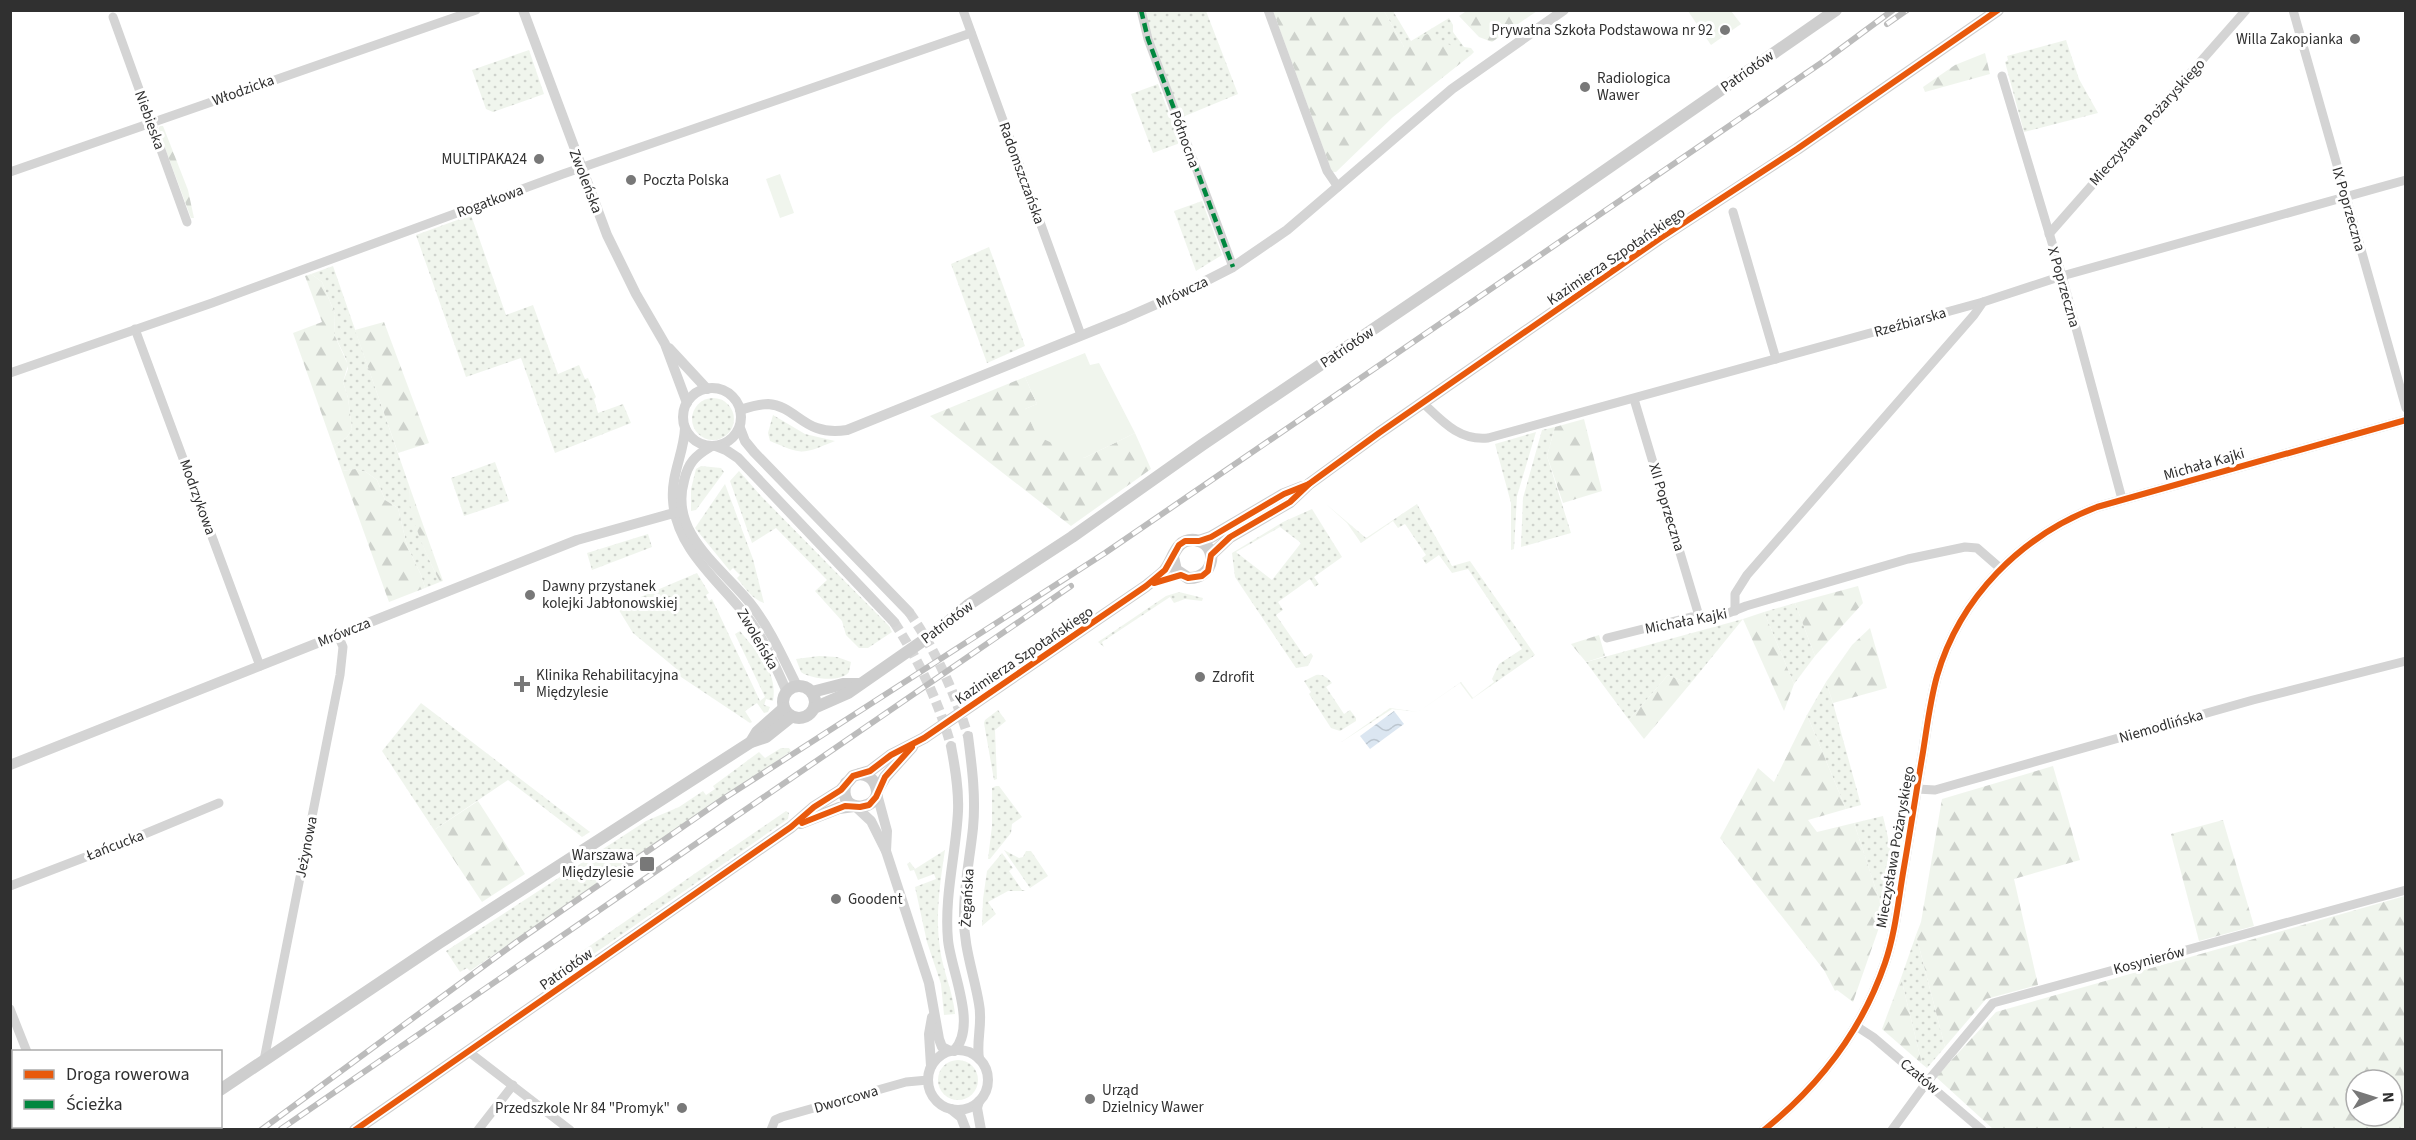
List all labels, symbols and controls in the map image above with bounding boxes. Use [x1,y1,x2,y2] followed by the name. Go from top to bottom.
[1491,20,1713,41] place label: Prywatna Szkoła Podstawowa nr 92
[1718,23,1732,37] marker: Prywatna Szkoła Podstawowa nr 92
[2236,29,2343,50] place label: Willa Zakopianka
[2348,32,2362,46] marker: Willa Zakopianka
[1716,45,1778,97] street label: Patriotów
[2085,54,2210,190] street label: Mieczysława Pożaryskiego
[1597,68,1671,106] place label: Radiologica Wawer
[209,70,277,111] street label: Włodzicka
[1578,80,1592,94] marker: Radiologica Wawer
[129,88,170,153] street label: Niebieska
[1164,108,1205,171] street label: Północna
[993,119,1050,227] street label: Radomszczańska
[564,146,607,216] street label: Zwoleńska
[441,149,528,170] place label: MULTIPAKA24
[532,152,546,166] marker: MULTIPAKA24
[2326,164,2371,254] street label: IX Poprzeczna
[643,170,729,191] place label: Poczta Polska
[624,173,638,187] marker: Poczta Polska
[454,180,527,223] street label: Rogatkowa
[1543,202,1690,311] street label: Kazimierza Szpotańskiego
[2042,244,2085,330] street label: X Poprzeczna
[1153,271,1212,314] street label: Mrówcza
[1872,302,1949,343] street label: Rzeźbiarska
[1316,322,1379,373] street label: Patriotów
[2161,443,2247,486] street label: Michała Kajki
[174,456,221,538] street label: Modrzykowa
[1643,461,1690,554] street label: XII Poprzeczna
[542,576,678,614] place label: Dawny przystanek kolejki Jabłonowskiej
[523,588,537,602] marker: Dawny przystanek kolejki Jabłonowskiej
[917,596,978,649] street label: Patriotów
[951,601,1098,710] street label: Kazimierza Szpotańskiego
[1643,603,1729,640] street label: Michała Kajki
[732,605,783,674] street label: Zwoleńska
[315,612,374,653] street label: Mrówcza
[536,665,679,703] place label: Klinika Rehabilitacyjna Międzylesie
[1212,667,1254,688] place label: Zdrofit
[1193,670,1207,684] marker: Zdrofit
[513,675,531,693] marker: Klinika Rehabilitacyjna Międzylesie
[2117,704,2206,749] street label: Niemodlińska
[1871,764,1920,930] street label: Mieczysława Pożaryskiego
[290,814,323,880] street label: Jeżynowa
[82,825,147,866] street label: Łańcucka
[562,845,634,883] place label: Warszawa Międzylesie
[638,855,656,873] marker: Warszawa Międzylesie
[955,868,980,928] street label: Żegańska
[848,889,903,910] place label: Goodent
[829,892,843,906] marker: Goodent
[2111,941,2187,980] street label: Kosynierów
[535,943,597,995] street label: Patriotów
[12,1050,222,1128] legend
[1895,1054,1944,1099] street label: Czatów
[66,1062,190,1087] text: Droga rowerowa
[2344,1068,2404,1128] north arrow
[812,1080,881,1119] street label: Dworcowa
[1102,1080,1205,1118] place label: Urząd Dzielnicy Wawer
[2377,1091,2399,1103] text: N
[66,1092,123,1117] text: Ścieżka
[1083,1092,1097,1106] marker: Urząd Dzielnicy Wawer
[495,1098,670,1119] place label: Przedszkole Nr 84 "Promyk"
[675,1101,689,1115] marker: Przedszkole Nr 84 "Promyk"

